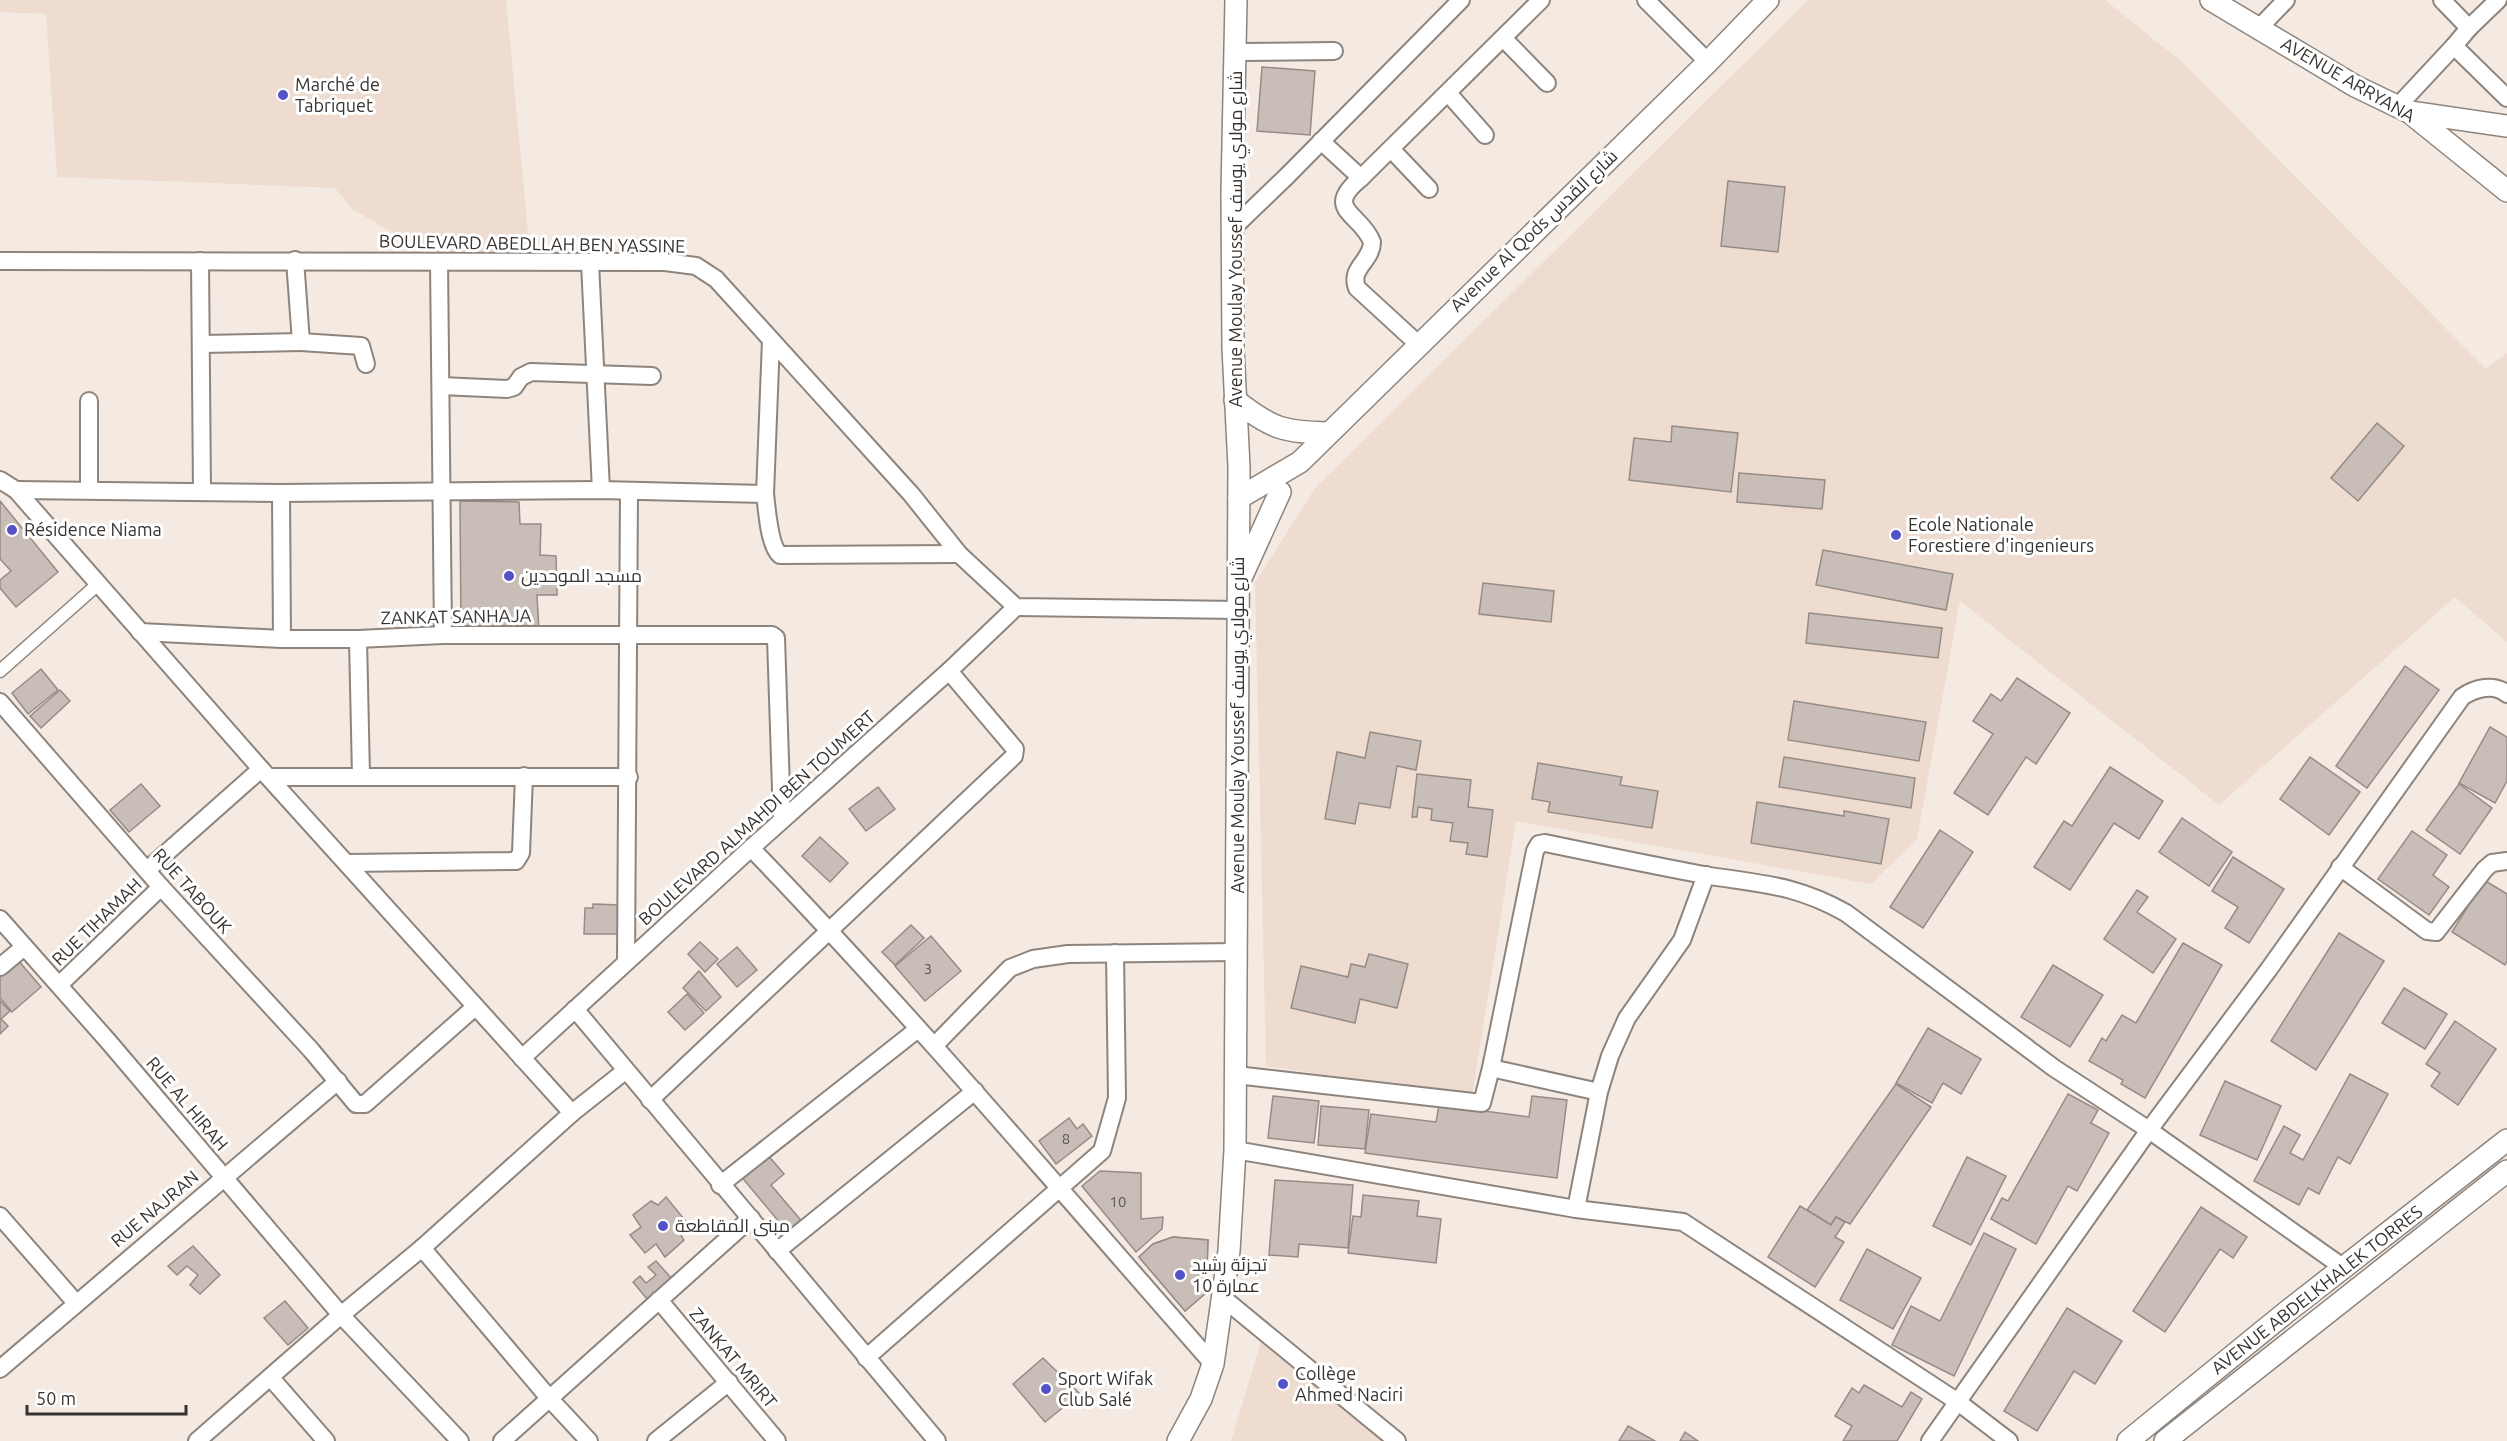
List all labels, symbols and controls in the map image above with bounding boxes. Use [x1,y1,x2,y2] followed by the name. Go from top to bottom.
[2278,33,2419,126] street label: AVENUE ARRYANA
[1225,71,1250,407] street label: Avenue Moulay Youssef شارع مولاي يوسف
[295,74,380,115] place label: Marché de Tabriquet
[276,88,290,102] marker: Marché de Tabriquet
[1446,145,1623,317] street label: Avenue Al Qods شارع القدس
[379,230,685,256] street label: BOULEVARD ABEDLLAH BEN YASSINE
[1908,514,2094,555] place label: Ecole Nationale Forestiere d'ingenieurs
[24,519,162,539] place label: Résidence Niama
[5,523,19,537] marker: Résidence Niama
[1889,528,1903,542] marker: Ecole Nationale Forestiere d'ingenieurs
[1227,557,1252,893] street label: Avenue Moulay Youssef شارع مولاي يوسف
[521,565,642,587] place label: مسجد الموحدين
[502,569,516,583] marker: مسجد الموحدين
[380,605,532,627] street label: ZANKAT SANHAJA
[634,706,879,929] street label: BOULEVARD ALMAHDI BEN TOUMERT
[149,844,236,937] street label: RUE TABOUK
[47,874,145,969] street label: RUE TIHAMAH
[924,960,932,977] house number: 3
[143,1053,233,1154] street label: RUE AL HIRAH
[1062,1130,1070,1147] house number: 8
[107,1166,202,1251] street label: RUE NAJRAN
[1110,1193,1126,1210] house number: 10
[2207,1201,2426,1378] street label: AVENUE ABDELKHALEK TORRES
[675,1215,790,1237] place label: مبنى المقاطعة
[656,1219,670,1233] marker: مبنى المقاطعة
[1192,1254,1267,1297] place label: تجزئة رشيد عمارة 10
[1173,1268,1187,1282] marker: تجزئة رشيد عمارة 10
[686,1303,781,1411] street label: ZANKAT MRIRT
[1295,1363,1403,1404] place label: Collège Ahmed Naciri
[1058,1368,1153,1409] place label: Sport Wifak Club Salé
[1276,1377,1290,1391] marker: Collège Ahmed Naciri
[27,1378,186,1416] scale bar
[1039,1382,1053,1396] marker: Sport Wifak Club Salé
[36,1388,76,1408] text: 50 m

